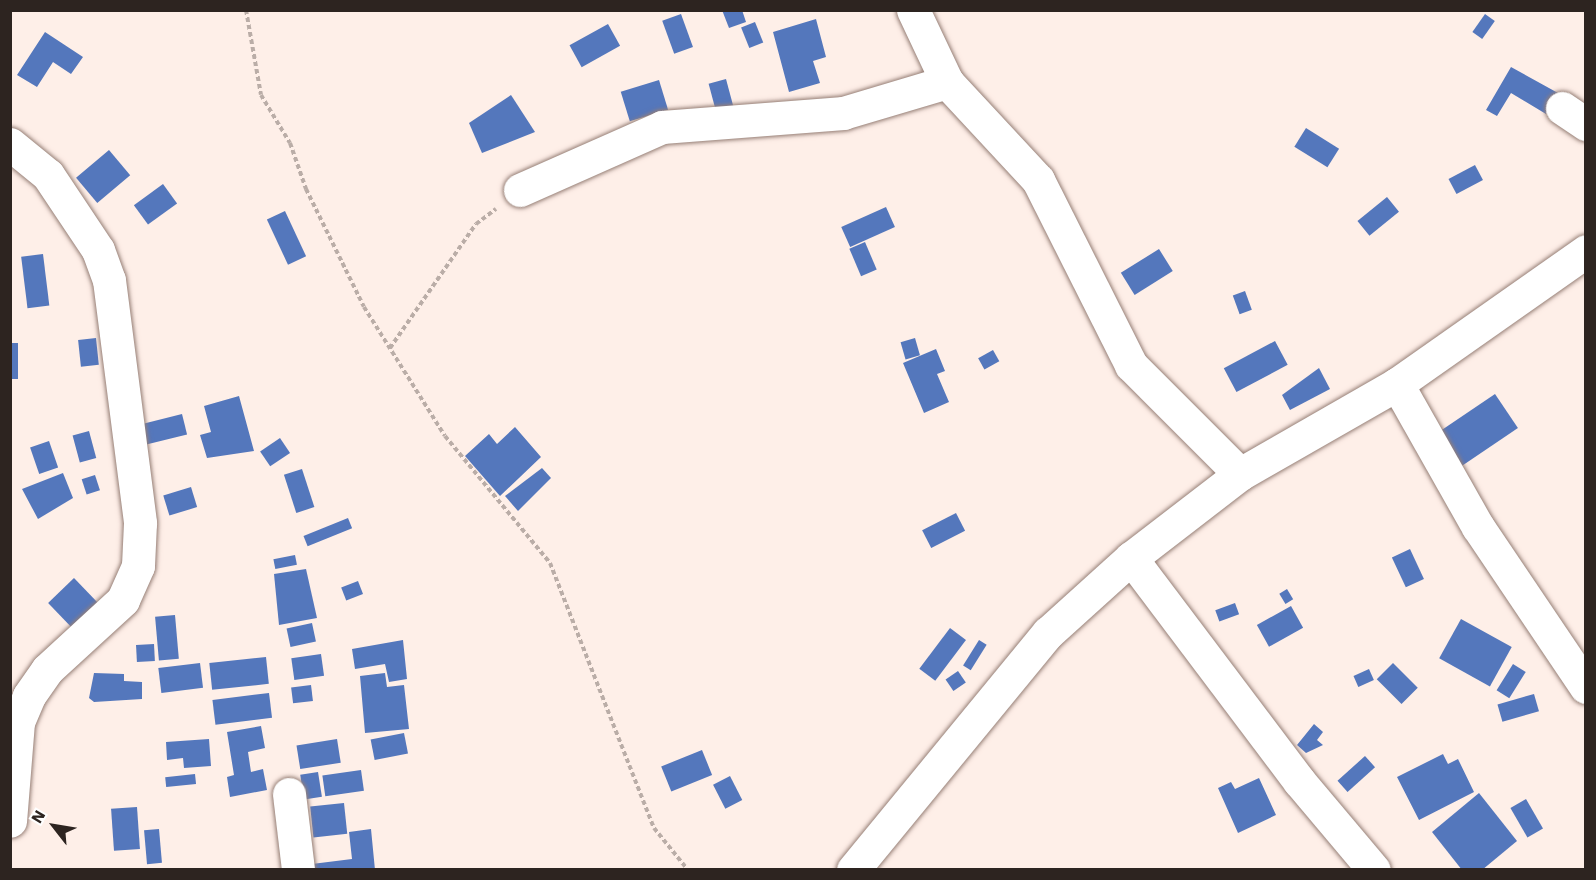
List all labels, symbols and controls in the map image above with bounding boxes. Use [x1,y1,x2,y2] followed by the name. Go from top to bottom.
[24,796,84,856] north arrow
[27,807,49,826] text: N

